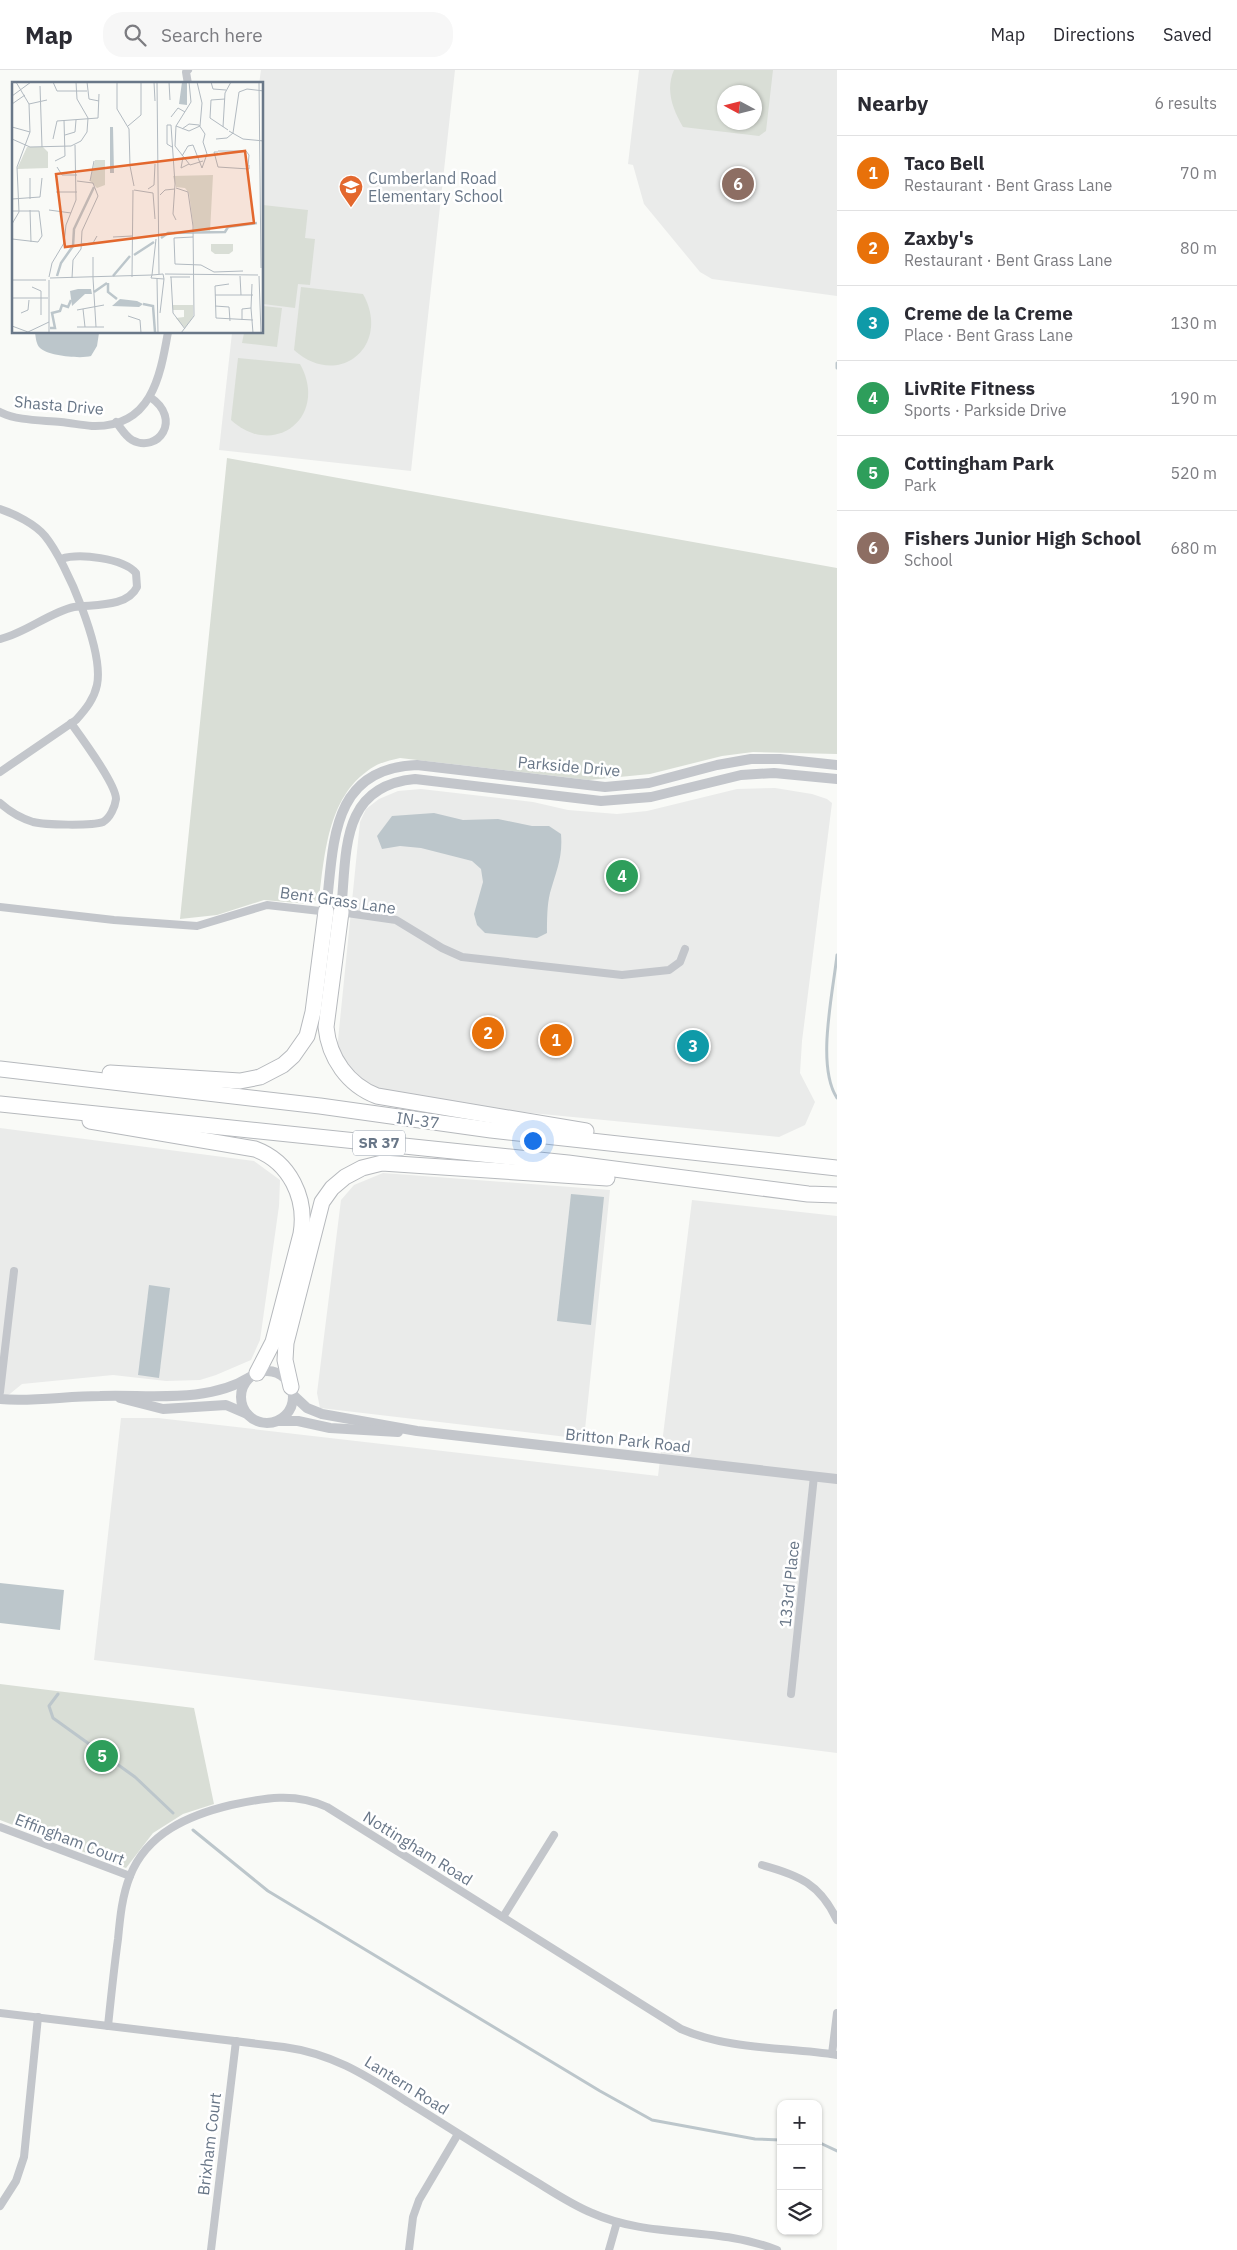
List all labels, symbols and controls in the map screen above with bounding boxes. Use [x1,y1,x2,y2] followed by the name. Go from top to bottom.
[103,12,453,57] search box
[25,19,73,51] text: Map
[121,21,149,49] icon: search
[161,23,263,47] text: Search here
[990,23,1025,46] text: Map
[1053,23,1135,46] text: Directions
[1163,23,1212,46] text: Saved
[12,82,264,334] inset map
[717,85,762,130] north arrow
[857,89,928,117] text: Nearby
[1154,93,1217,113] text: 6 results
[904,151,984,175] text: Taco Bell
[868,163,878,183] text: 1
[1180,163,1217,183] text: 70 m
[722,165,754,203] pin: 6
[368,168,503,206] place label: Cumberland Road Elementary School
[338,174,364,208] school or university icon: Cumberland Road Elementary School
[904,175,1112,195] text: Restaurant · Bent Grass Lane
[904,226,974,250] text: Zaxby's
[868,238,878,258] text: 2
[1180,238,1217,258] text: 80 m
[904,250,1112,270] text: Restaurant · Bent Grass Lane
[904,301,1073,325] text: Creme de la Creme
[868,313,878,333] text: 3
[1170,313,1217,333] text: 130 m
[904,325,1073,345] text: Place · Bent Grass Lane
[904,376,1035,400] text: LivRite Fitness
[868,388,878,408] text: 4
[1170,388,1217,408] text: 190 m
[13,391,105,419] street label: Shasta Drive
[904,400,1067,420] text: Sports · Parkside Drive
[904,451,1054,475] text: Cottingham Park
[868,463,878,483] text: 5
[1170,463,1217,483] text: 520 m
[904,475,936,495] text: Park
[904,526,1141,550] text: Fishers Junior High School
[868,538,878,558] text: 6
[1170,538,1217,558] text: 680 m
[904,550,953,570] text: School
[517,752,621,780] street label: Parkside Drive
[606,857,638,895] pin: 4
[279,882,397,918] street label: Bent Grass Lane
[472,1014,504,1052] pin: 2
[540,1021,572,1059] pin: 1
[677,1027,709,1065] pin: 3
[395,1107,441,1133] street label: IN-37
[520,1128,546,1154] your location
[353,1130,405,1156] road number: SR 37
[564,1423,692,1457] street label: Britton Park Road
[775,1540,804,1628] street label: 133rd Place
[86,1737,118,1775] pin: 5
[360,1806,476,1890] street label: Nottingham Road
[12,1809,128,1869] street label: Effingham Court
[361,2051,453,2119] street label: Lantern Road
[193,2091,225,2197] street label: Brixham Court
[777,2100,822,2235] map controls
[777,2100,822,2145] button: +
[777,2145,822,2190] button: −
[777,2190,822,2235] button: layers

